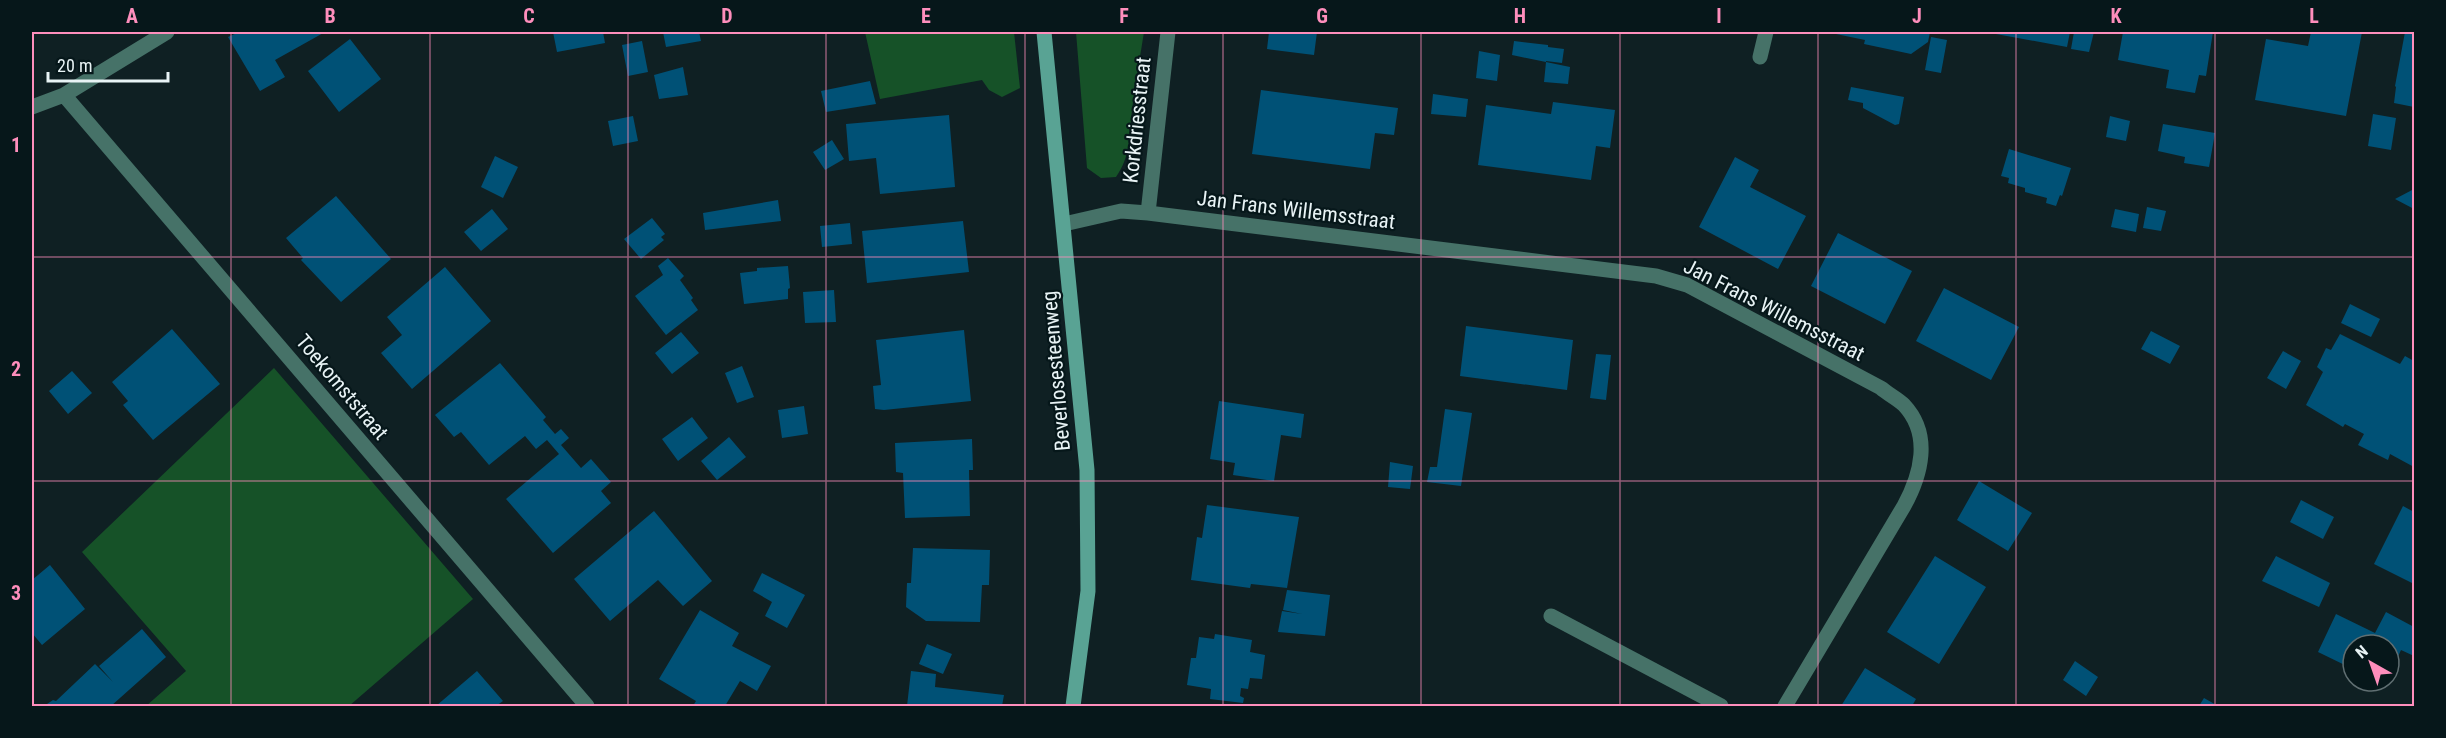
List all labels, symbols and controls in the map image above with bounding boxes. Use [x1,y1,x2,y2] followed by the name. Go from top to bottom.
[126,4,138,28] text: A
[324,4,336,28] text: B
[523,4,535,28] text: C
[721,4,733,28] text: D
[921,4,931,28] text: E
[1119,4,1129,28] text: F
[1316,4,1328,28] text: G
[1514,4,1526,28] text: H
[1716,4,1722,28] text: I
[1912,4,1922,28] text: J
[2110,4,2122,28] text: K
[2309,4,2319,28] text: L
[48,45,168,83] scale bar
[57,55,92,76] text: 20 m
[1118,56,1156,184] street label: Korkdriesstraat
[11,133,21,157] text: 1
[1196,186,1396,234] street label: Jan Frans Willemsstraat
[1680,254,1868,366] street label: Jan Frans Willemsstraat
[1037,290,1075,452] street label: Beverlosesteenweg
[291,329,393,445] street label: Toekomststraat
[11,357,21,381] text: 2
[11,581,21,605] text: 3
[2341,633,2401,693] north arrow
[2352,641,2372,662] text: N

